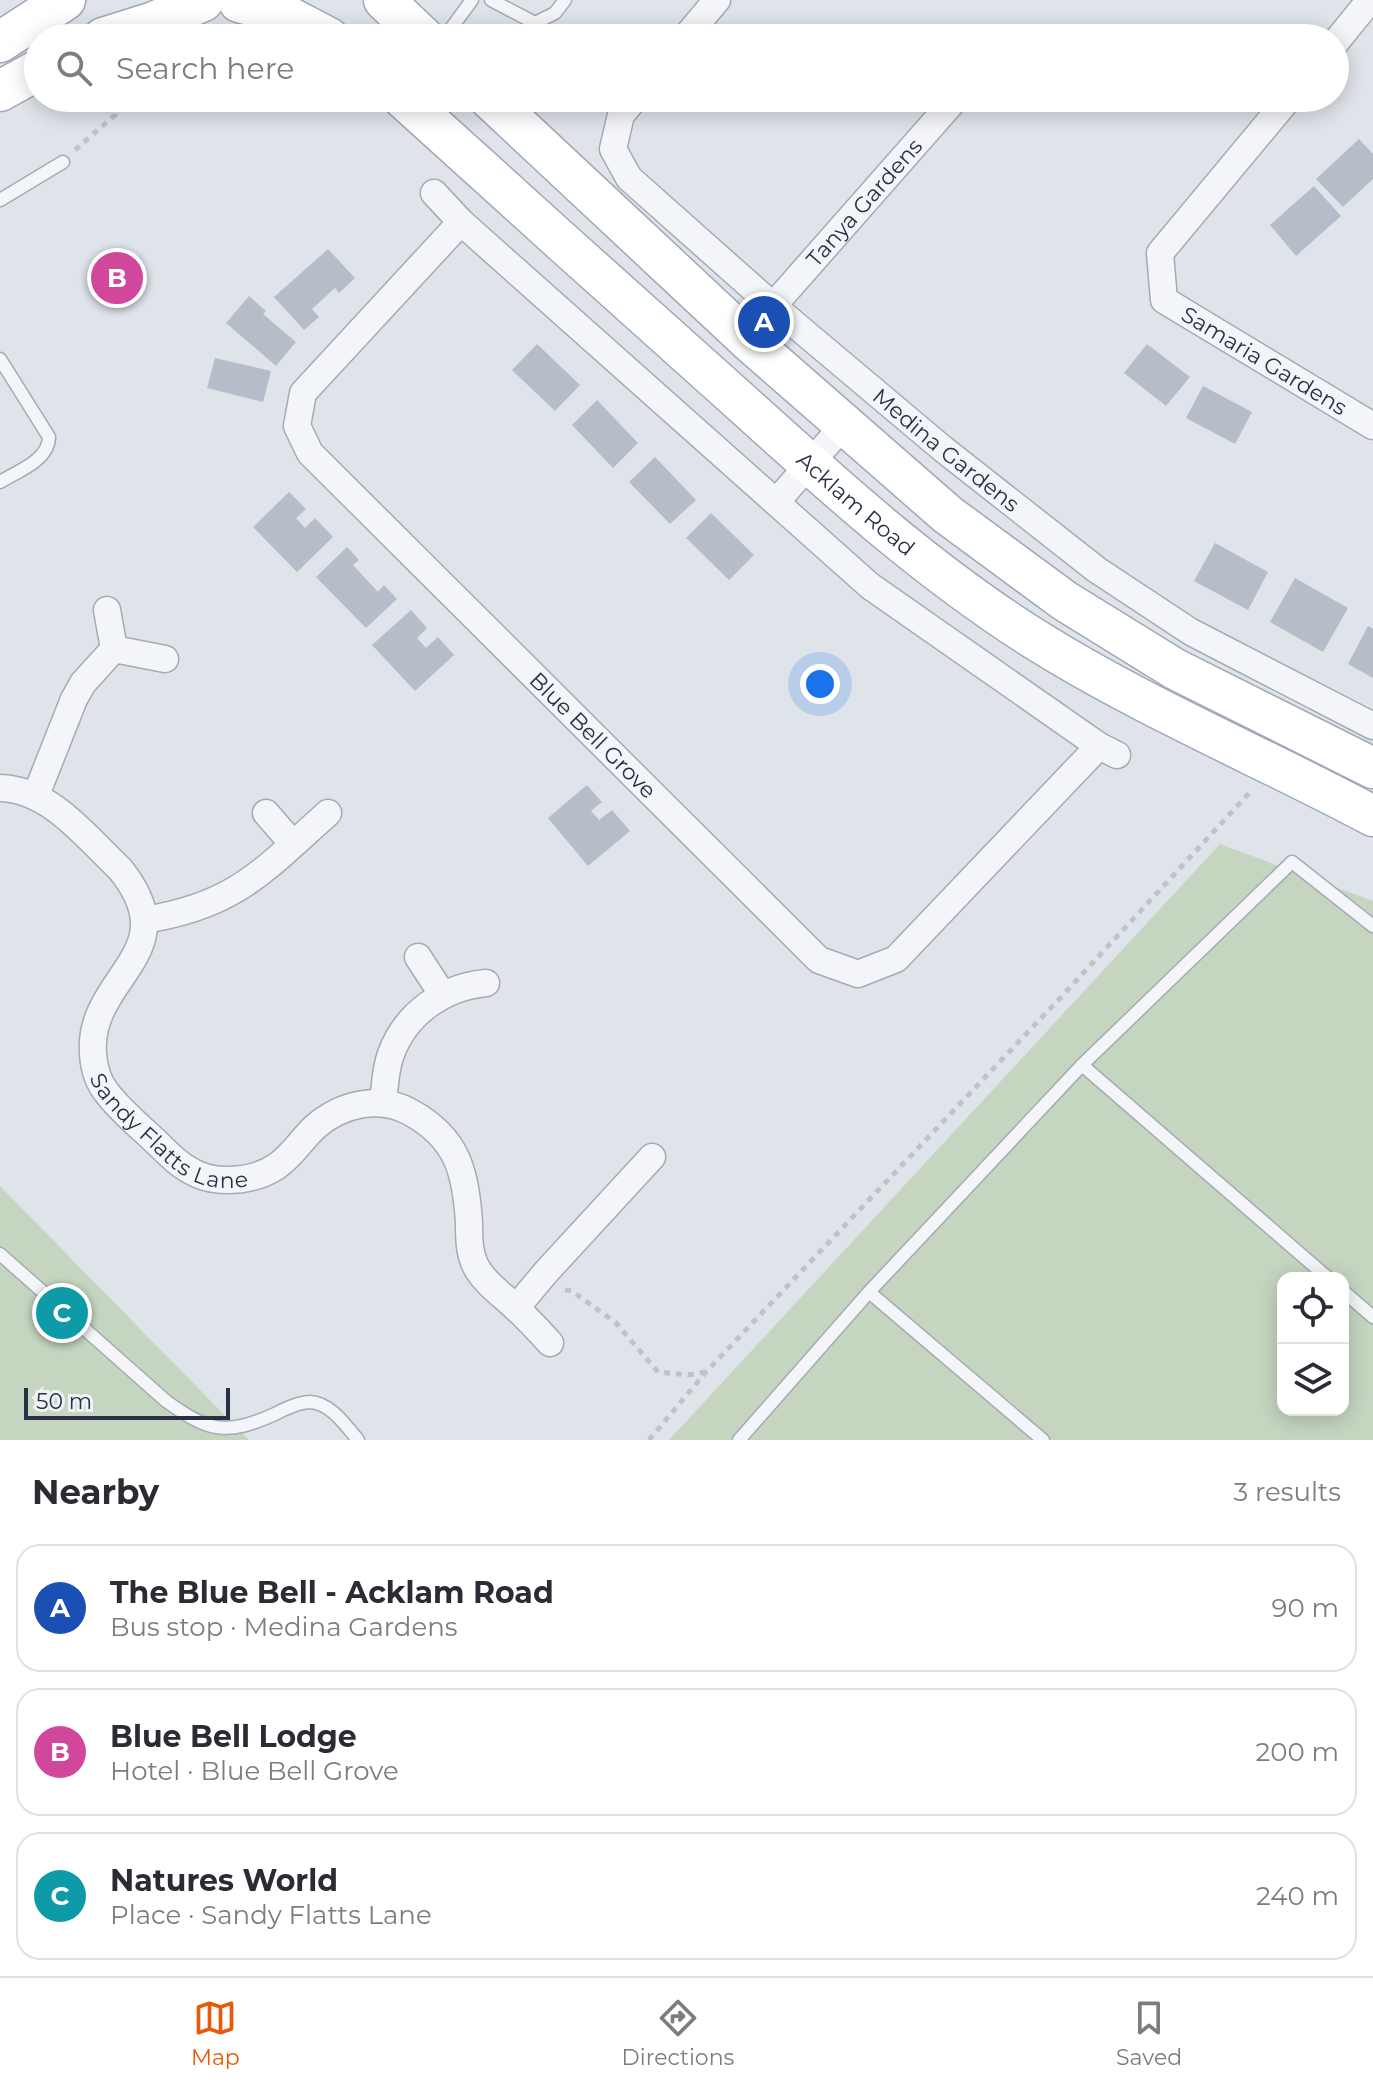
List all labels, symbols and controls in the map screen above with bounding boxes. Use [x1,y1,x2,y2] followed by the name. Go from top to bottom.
[24,24,1349,112] search box
[52,46,96,90] icon: search
[116,50,294,87] text: Search here
[801,133,928,272] street label: Tanya Gardens
[91,248,143,308] pin: B
[738,292,790,352] pin: A
[1176,301,1352,421] street label: Samaria Gardens
[867,383,1025,518] street label: Medina Gardens
[791,446,920,562] street label: Acklam Road
[800,664,840,704] your location
[524,667,662,804] street label: Blue Bell Grove
[84,1069,249,1194] street label: Sandy Flatts Lane
[1277,1272,1349,1416] map controls
[1277,1272,1349,1344] button: locate
[36,1283,88,1343] pin: C
[1277,1344,1349,1416] button: layers
[24,1384,230,1420] scale bar
[36,1388,92,1415] text: 50 m
[32,1471,159,1513] text: Nearby
[1234,1476,1341,1508] text: 3 results
[110,1574,554,1611] text: The Blue Bell - Acklam Road
[50,1592,70,1624] text: A
[1272,1592,1339,1624] text: 90 m
[110,1611,457,1643] text: Bus stop · Medina Gardens
[110,1718,357,1755] text: Blue Bell Lodge
[50,1736,70,1768] text: B
[1255,1736,1339,1768] text: 200 m
[110,1755,399,1787] text: Hotel · Blue Bell Grove
[110,1862,338,1899] text: Natures World
[51,1880,69,1912] text: C
[1256,1880,1339,1912] text: 240 m
[110,1899,432,1931] text: Place · Sandy Flatts Lane
[191,1996,240,2071] tab: Map
[622,1996,734,2071] tab: Directions
[1116,1996,1182,2071] tab: Saved

